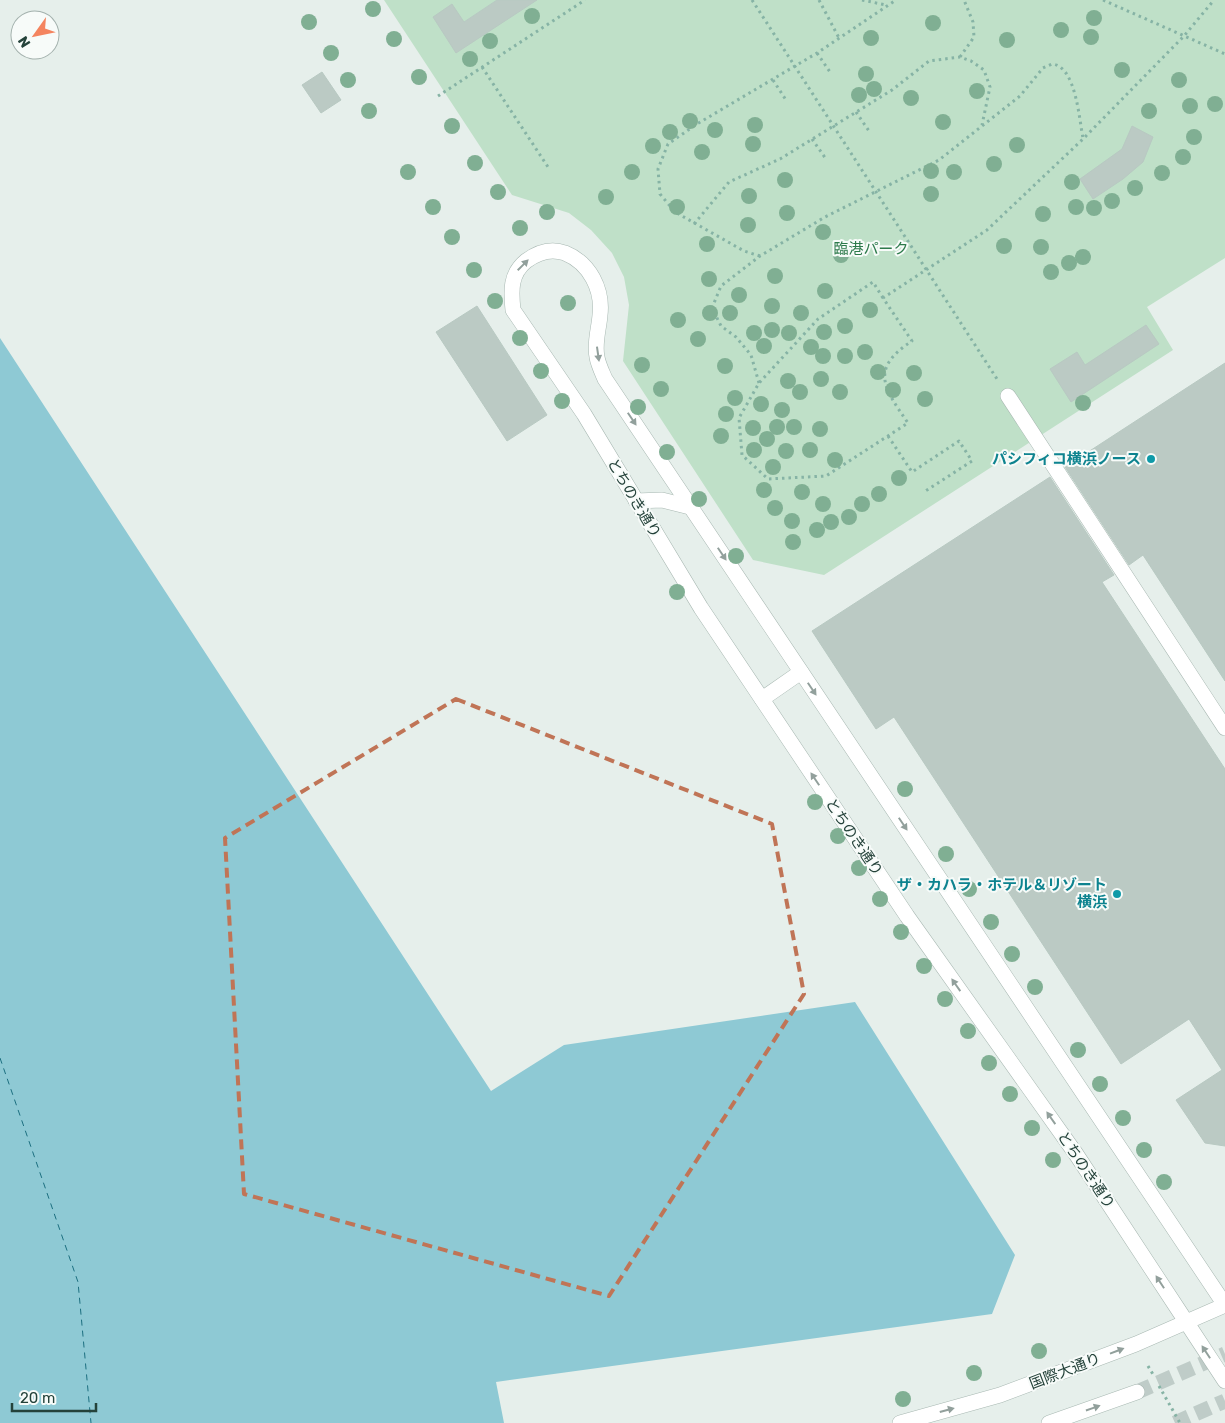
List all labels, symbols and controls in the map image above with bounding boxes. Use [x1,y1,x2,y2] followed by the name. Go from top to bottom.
[10,10,60,60] north arrow
[15,33,34,51] text: N
[833,240,909,258] park label: 臨港パーク
[517,259,529,271] one-way arrow
[594,347,602,363] one-way arrow
[627,412,637,426] one-way arrow
[992,450,1141,468] place label: パシフィコ横浜ノース
[1145,453,1157,465] marker: パシフィコ横浜ノース
[603,455,665,541] street label: とちのき通り
[717,548,727,561] one-way arrow
[807,683,817,696] one-way arrow
[811,772,820,786] one-way arrow
[821,795,887,879] street label: とちのき通り
[898,818,908,831] one-way arrow
[897,876,1108,911] place label: ザ・カハラ・ホテル＆リゾート 横浜
[1111,888,1123,900] marker: ザ・カハラ・ホテル＆リゾート 横浜
[951,979,962,992] one-way arrow
[1045,1112,1056,1125] one-way arrow
[1053,1128,1119,1212] street label: とちのき通り
[1155,1275,1165,1289] one-way arrow
[1201,1345,1211,1359] one-way arrow
[1110,1347,1125,1355] one-way arrow
[1027,1349,1103,1393] street label: 国際大通り
[12,1380,96,1412] scale bar
[20,1389,55,1407] text: 20 m
[1086,1403,1101,1411] one-way arrow
[940,1406,955,1414] one-way arrow

